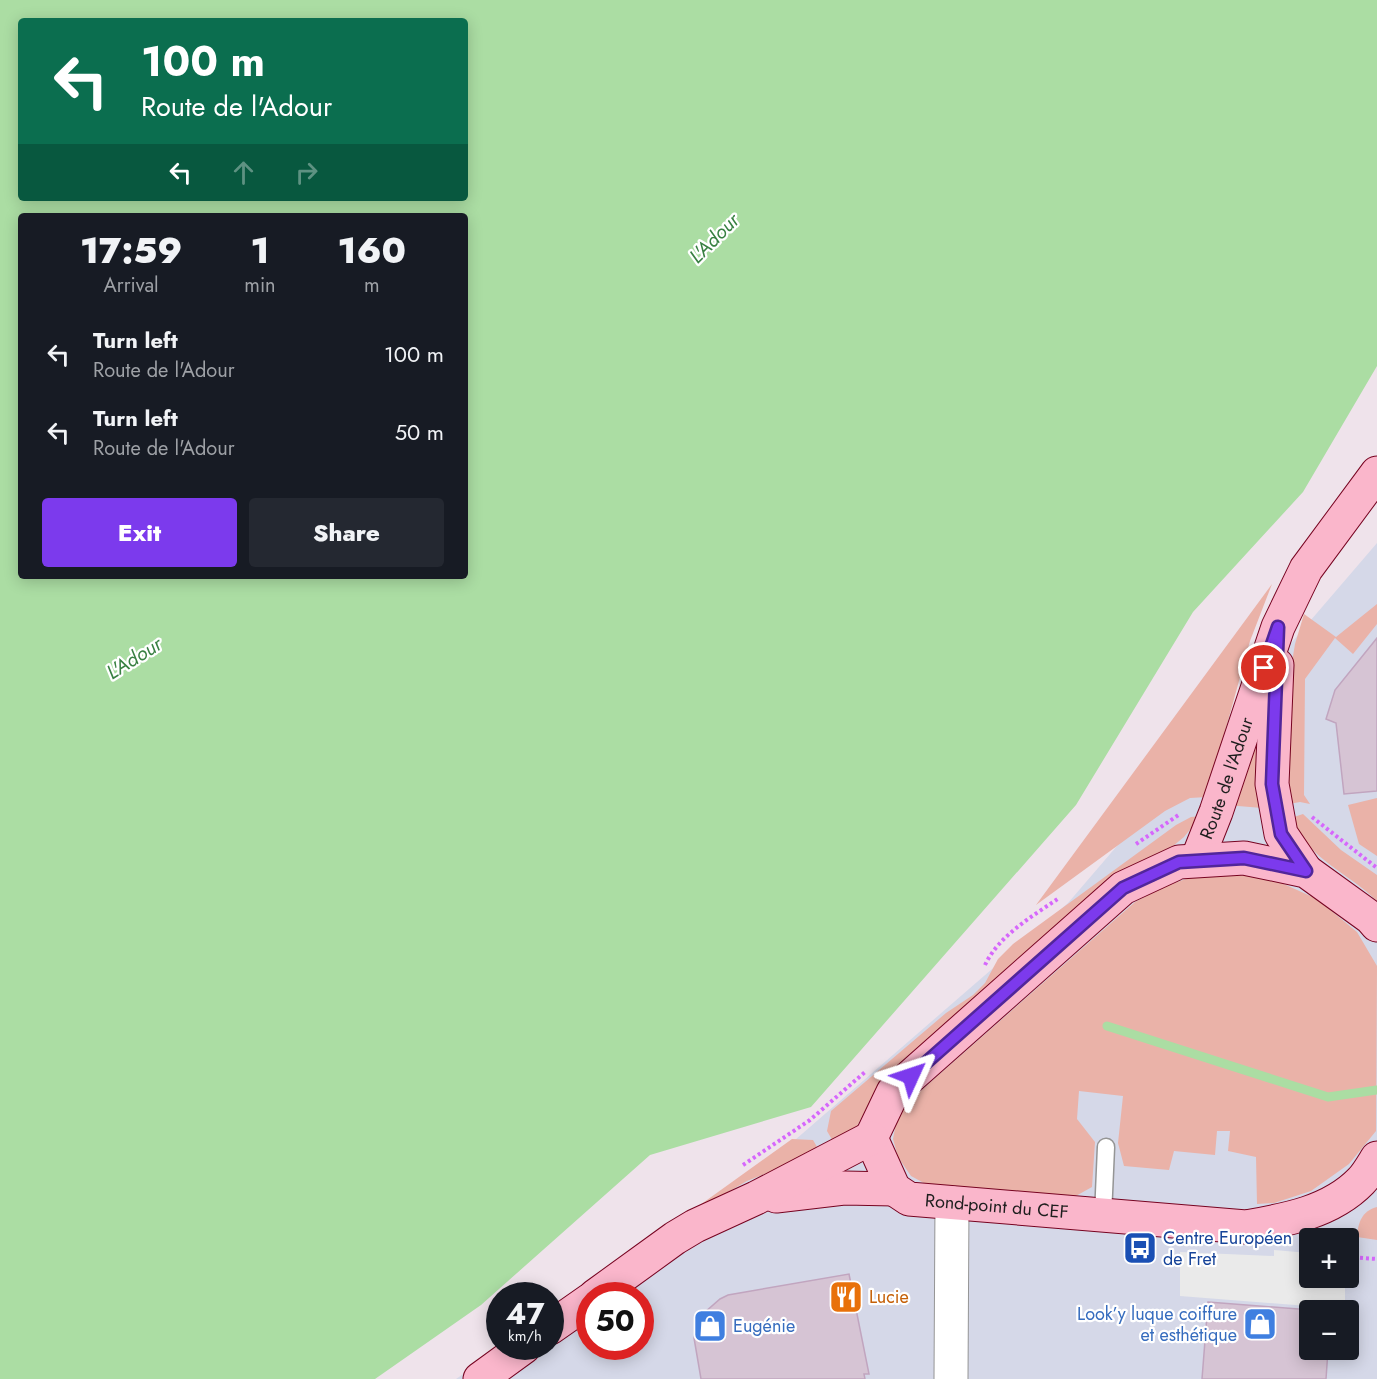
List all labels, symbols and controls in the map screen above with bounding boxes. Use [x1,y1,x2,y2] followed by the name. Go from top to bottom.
[141,31,265,92] text: 100 m
[42,42,120,120] icon: left
[141,87,332,126] text: Route de l'Adour
[164,156,197,189] icon: left
[227,156,260,189] icon: ahead
[290,156,323,189] icon: right
[683,206,747,270] water label: L'Adour
[80,224,182,276] text: 17:59
[250,224,269,276] text: 1
[338,224,406,276] text: 160
[104,271,159,300] text: Arrival
[244,271,276,300] text: min
[364,271,380,300] text: m
[93,324,178,356] text: Turn left
[42,338,75,371] icon: left
[384,338,444,370] text: 100 m
[93,356,235,385] text: Route de l'Adour
[93,402,178,434] text: Turn left
[42,416,75,449] icon: left
[395,416,444,448] text: 50 m
[93,434,235,463] text: Route de l'Adour
[42,498,237,567] button: Exit
[249,498,444,567] button: Share
[101,629,169,687] water label: L'Adour
[1238,642,1289,693] pin
[1247,651,1280,684] icon: arrive
[1193,713,1260,843] street label: Route de l'Adour
[879,1044,943,1108] position arrow
[924,1187,1069,1225] street label: Rond-point du CEF
[1163,1225,1292,1272] place label: Centre Européen de Fret
[1299,1228,1359,1360] map controls
[1299,1228,1359,1288] button: +
[1122,1230,1158,1266] bus stop icon: Centre Européen de Fret
[828,1279,864,1315] restaurant icon: Lucie
[576,1282,654,1360] speed limit sign: 50
[869,1284,909,1310] place label: Lucie
[505,1292,545,1335] text: 47
[1299,1300,1359,1360] button: −
[1077,1301,1237,1348] place label: Look’y luque coiffure et esthétique
[1242,1306,1278,1342] shop icon: Look’y luque coiffure et esthétique
[692,1308,728,1344] shop icon: Eugénie
[733,1313,795,1339] place label: Eugénie
[508,1325,542,1347] text: km/h

